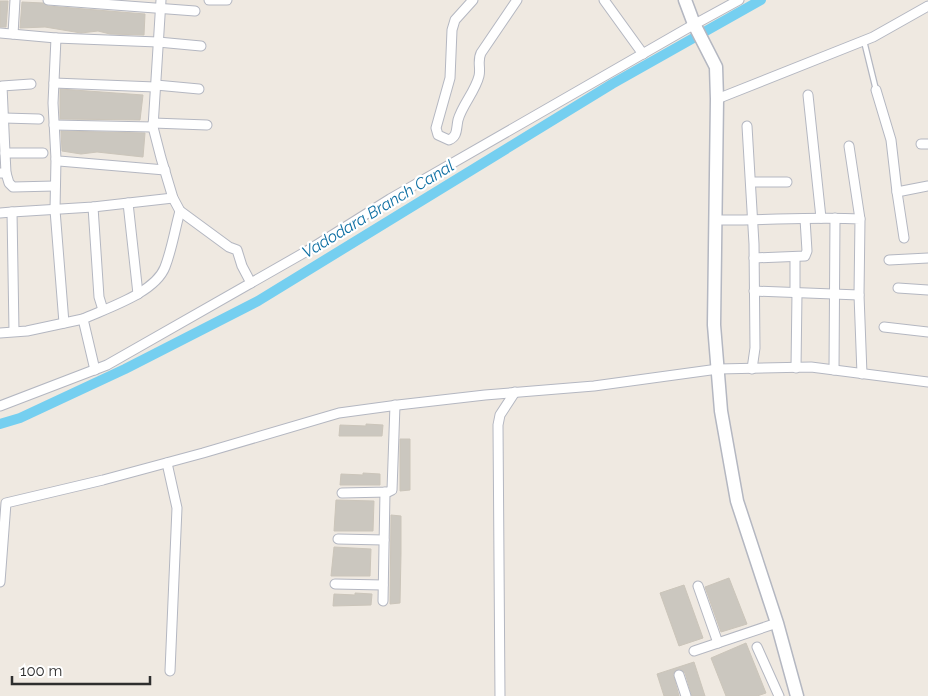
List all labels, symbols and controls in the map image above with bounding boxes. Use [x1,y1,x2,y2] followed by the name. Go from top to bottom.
[299,156,457,262] water label: Vadodara Branch Canal
[12,654,150,686] scale bar
[20,662,62,680] text: 100 m

